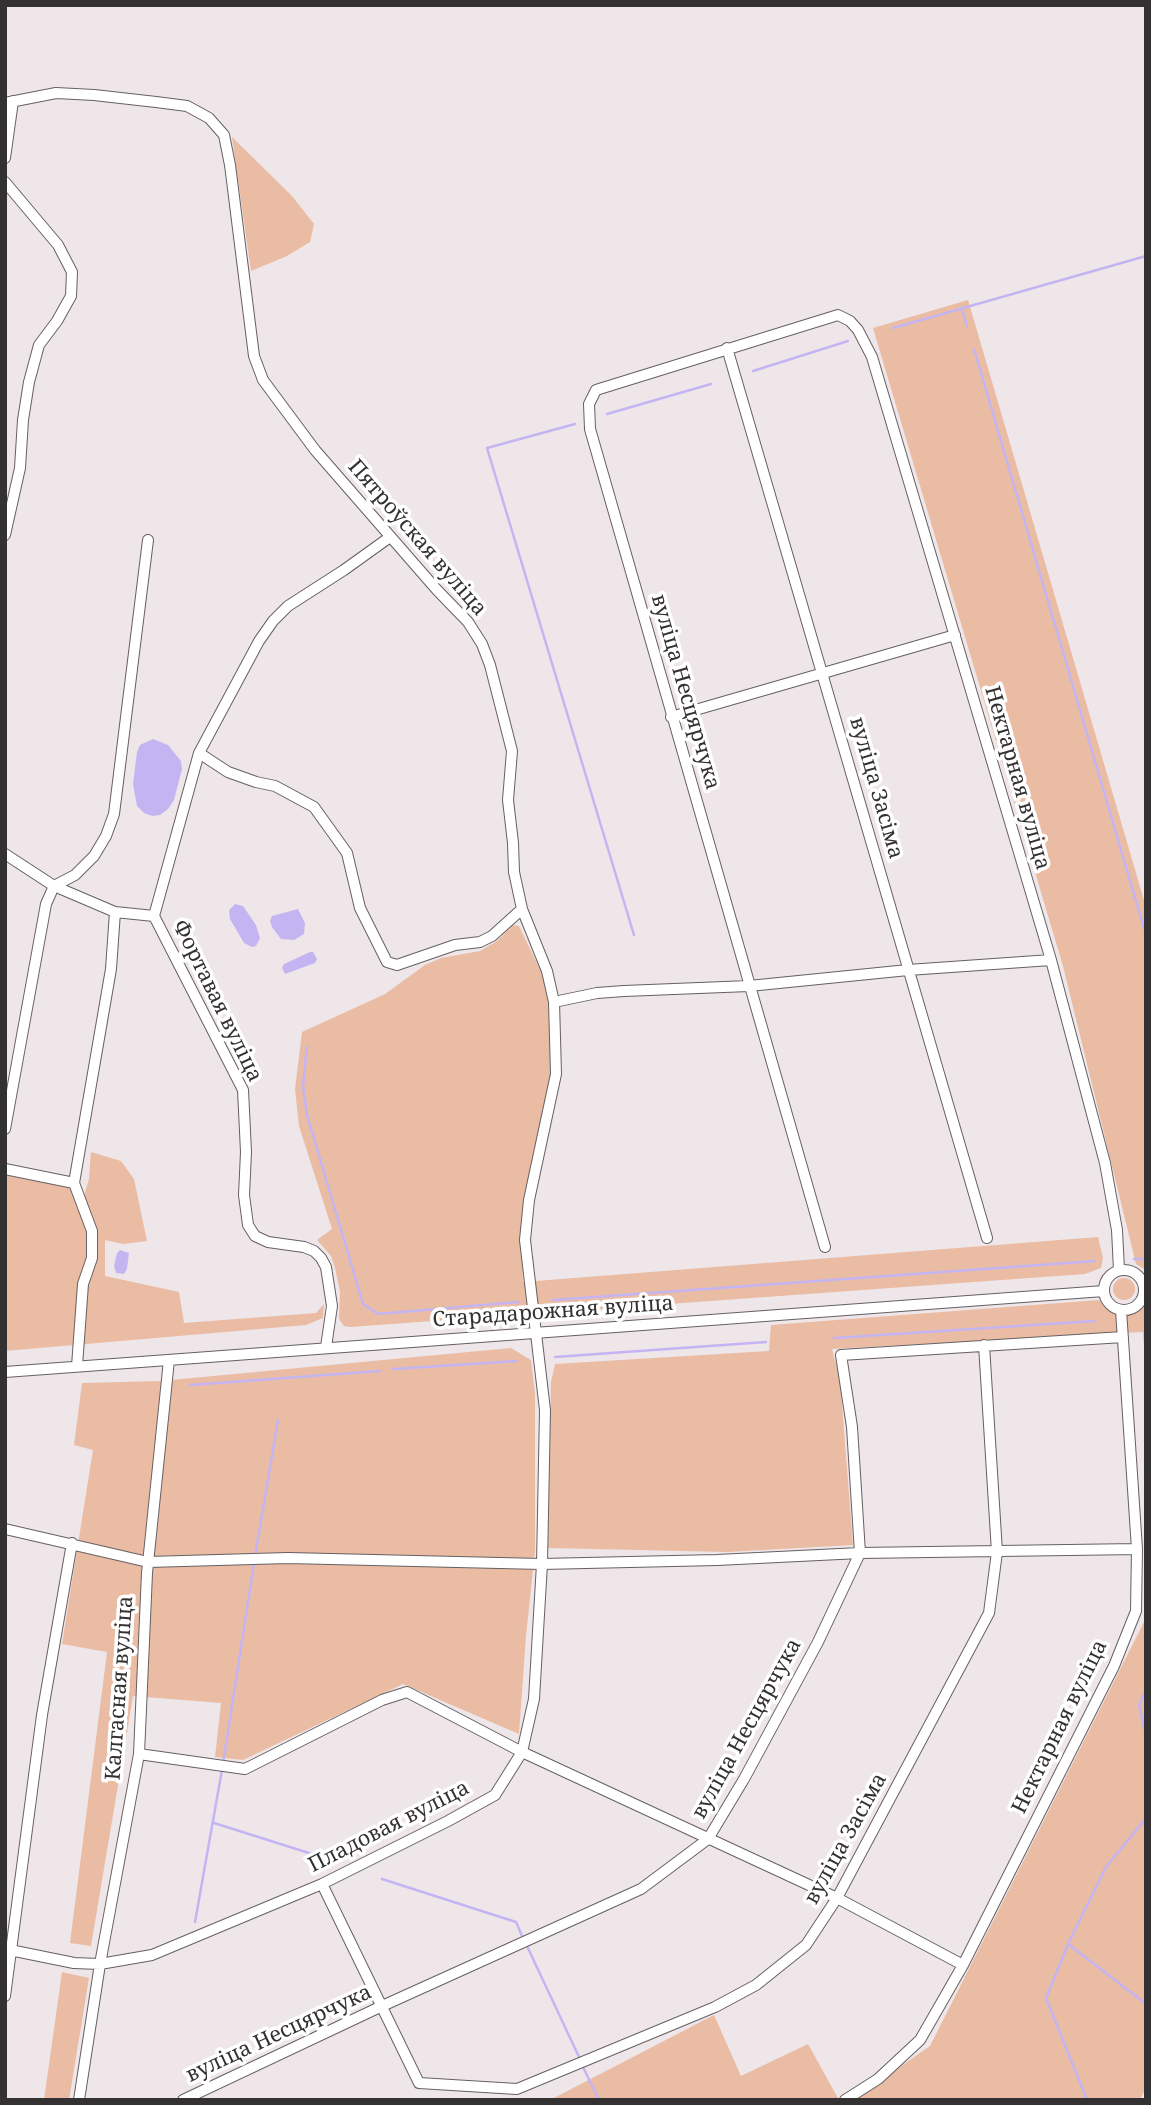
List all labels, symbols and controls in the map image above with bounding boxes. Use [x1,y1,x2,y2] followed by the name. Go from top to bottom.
[342,455,492,621] street label: Пятроўская вуліца
[645,591,725,793] street label: вуліца Несцярчука
[979,683,1055,873] street label: Нектарная вуліца
[844,714,908,862] street label: вуліца Засіма
[167,916,267,1086] street label: Фортавая вуліца
[432,1291,674,1333] street label: Старадарожная вуліца
[101,1595,139,1781] street label: Калгасная вуліца
[687,1635,807,1823] street label: вуліца Несцярчука
[1007,1636,1113,1818] street label: Нектарная вуліца
[800,1769,892,1909] street label: вуліца Засіма
[304,1776,474,1878] street label: Пладовая вуліца
[182,1980,376,2088] street label: вуліца Несцярчука

